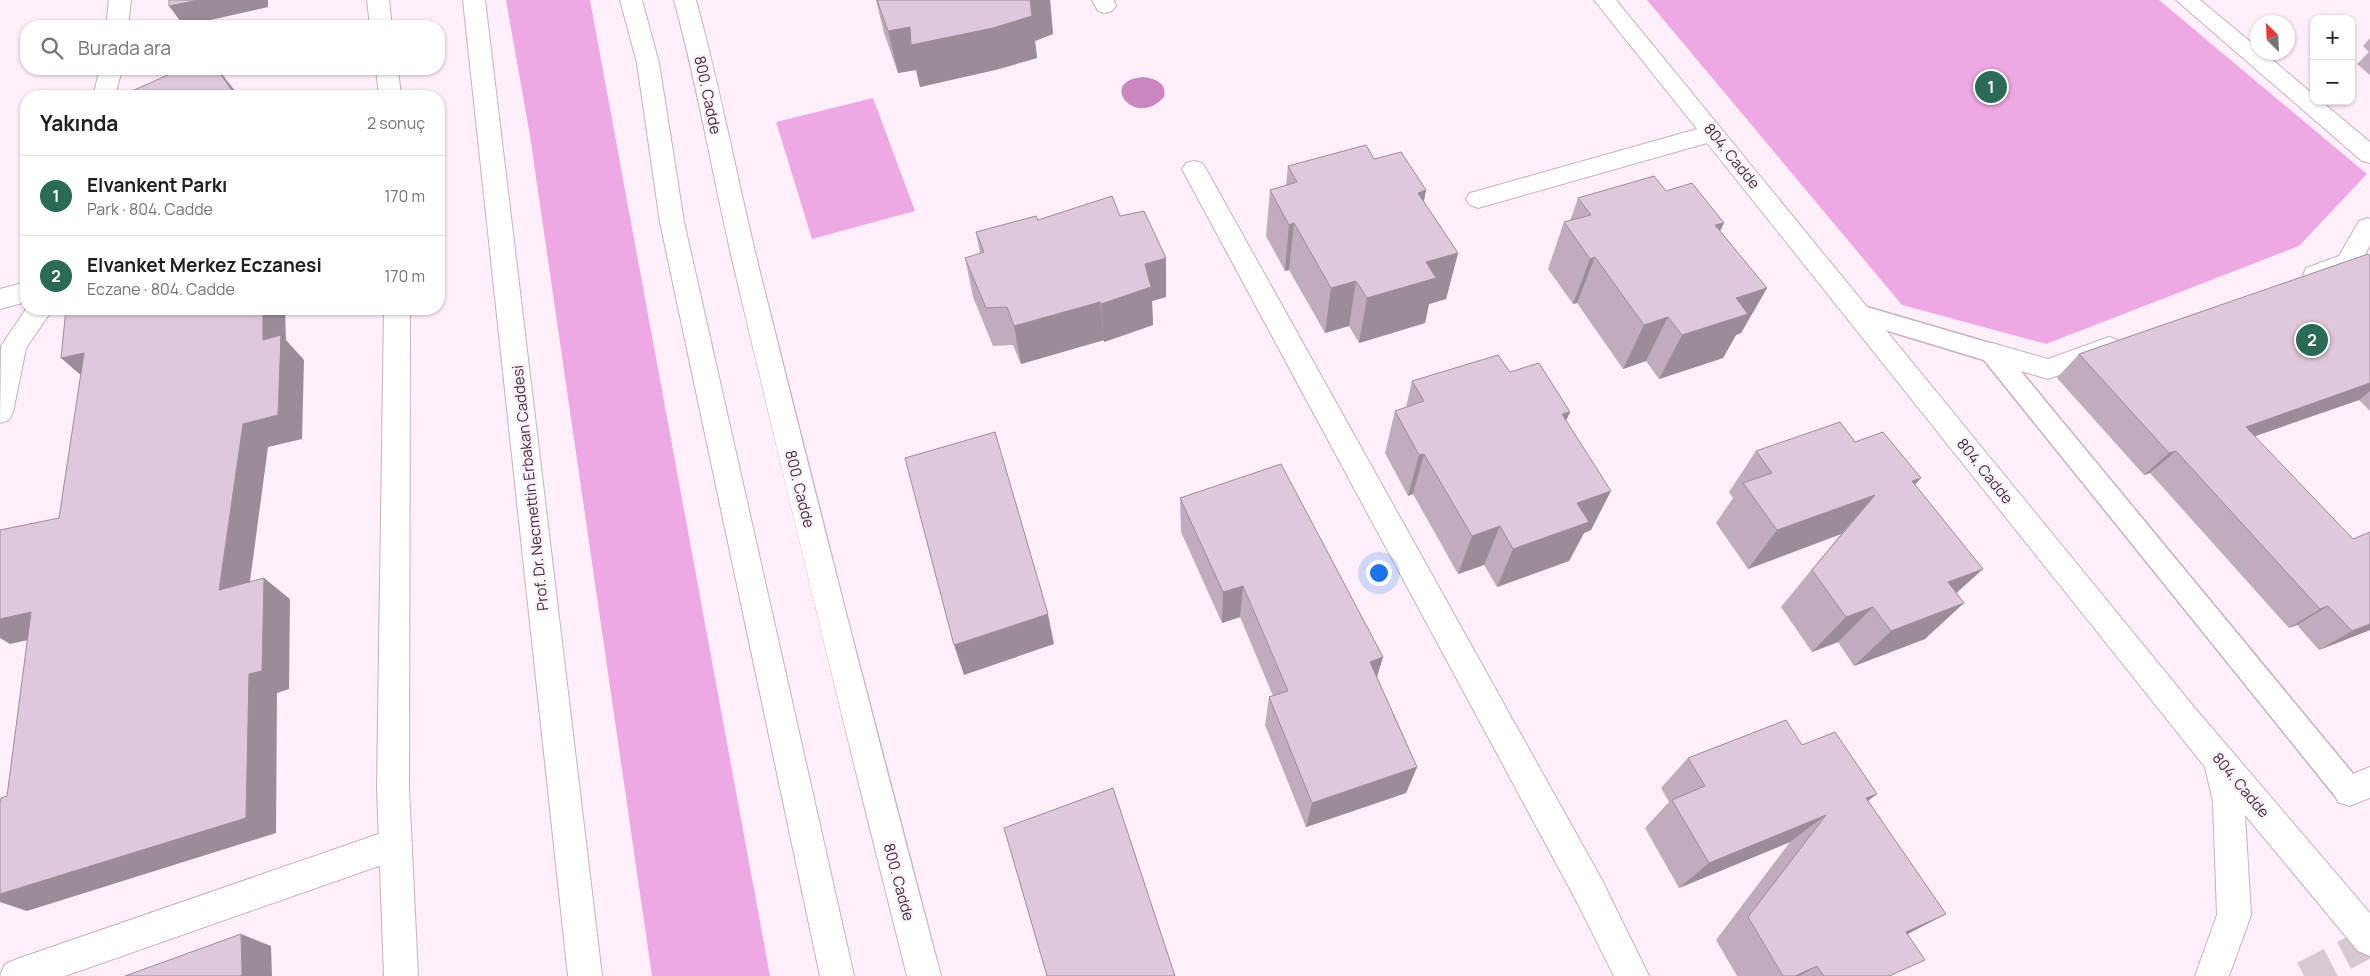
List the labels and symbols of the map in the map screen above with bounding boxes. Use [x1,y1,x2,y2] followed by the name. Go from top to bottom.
[2250,15,2295,60] north arrow
[689,54,727,136] street label: 800. Cadde
[1975,68,2007,106] pin: 1
[1699,119,1765,193] street label: 804. Cadde
[2296,321,2328,359] pin: 2
[507,364,553,612] street label: Prof. Dr. Necmettin Erbakan Caddesi
[1952,434,2018,508] street label: 804. Cadde
[780,448,820,530] street label: 800. Cadde
[1366,560,1392,586] your location
[2208,748,2275,822] street label: 804. Cadde
[879,841,919,923] street label: 800. Cadde

